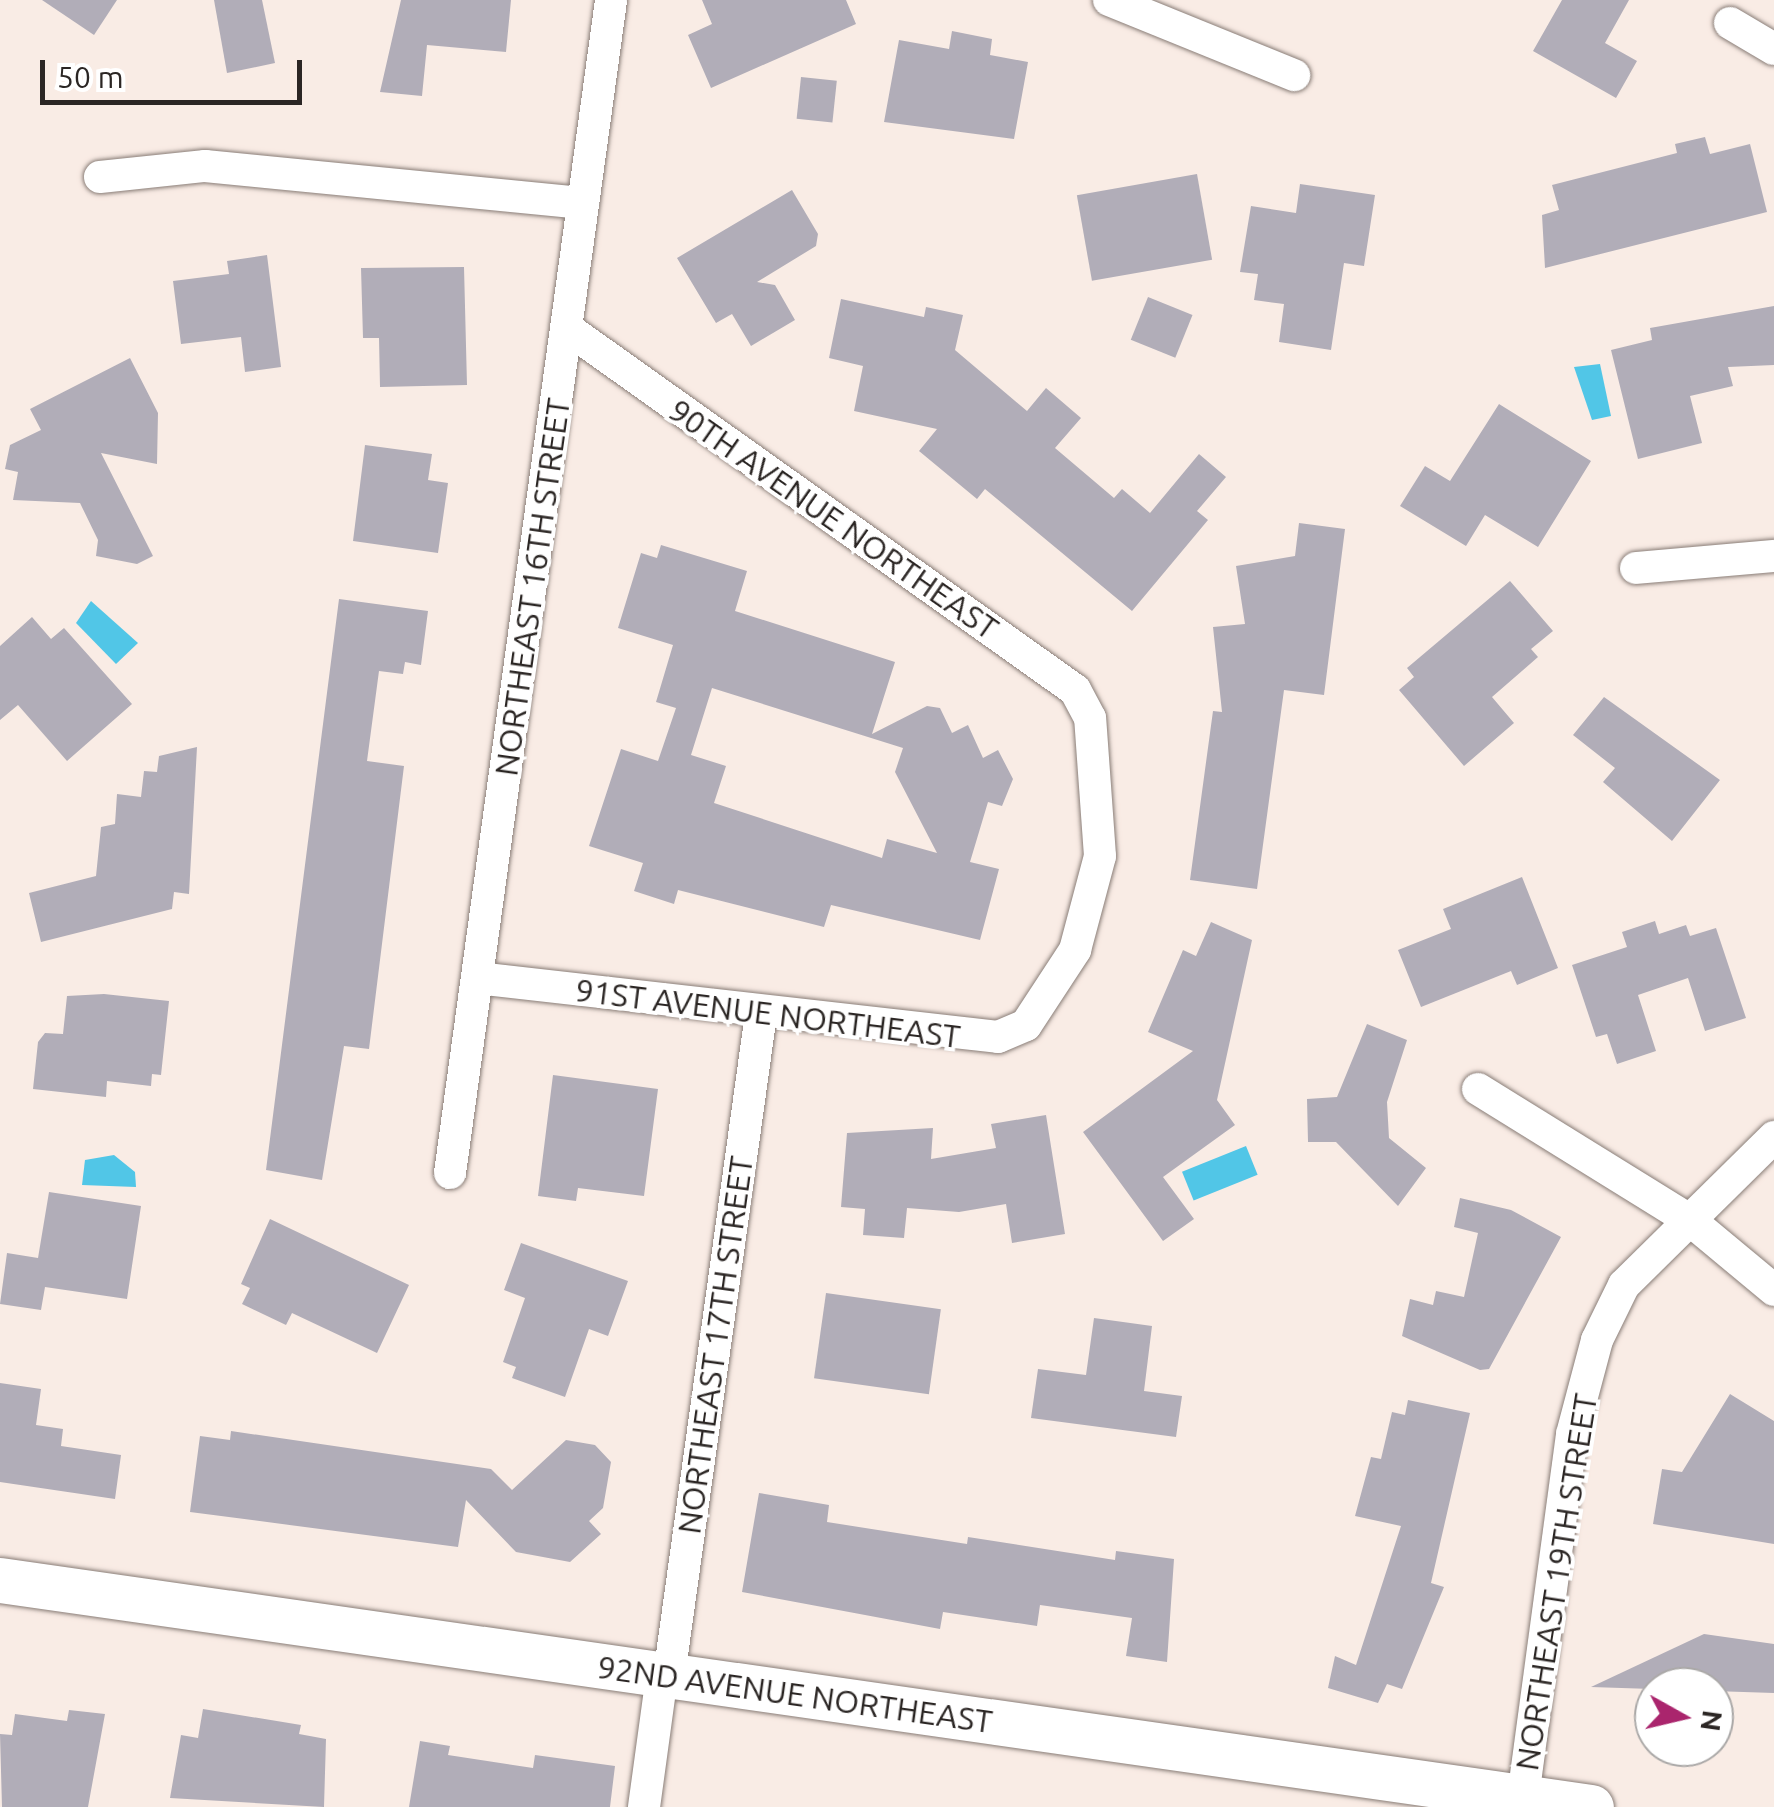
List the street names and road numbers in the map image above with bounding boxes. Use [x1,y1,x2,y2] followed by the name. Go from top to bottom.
[662,391,1006,647] street label: 90TH AVENUE NORTHEAST
[486,396,578,778] street label: NORTHEAST 16TH STREET
[573,970,963,1056] street label: 91ST AVENUE NORTHEAST
[669,1154,761,1536] street label: NORTHEAST 17TH STREET
[1507,1391,1605,1773] street label: NORTHEAST 19TH STREET
[595,1647,995,1741] street label: 92ND AVENUE NORTHEAST

